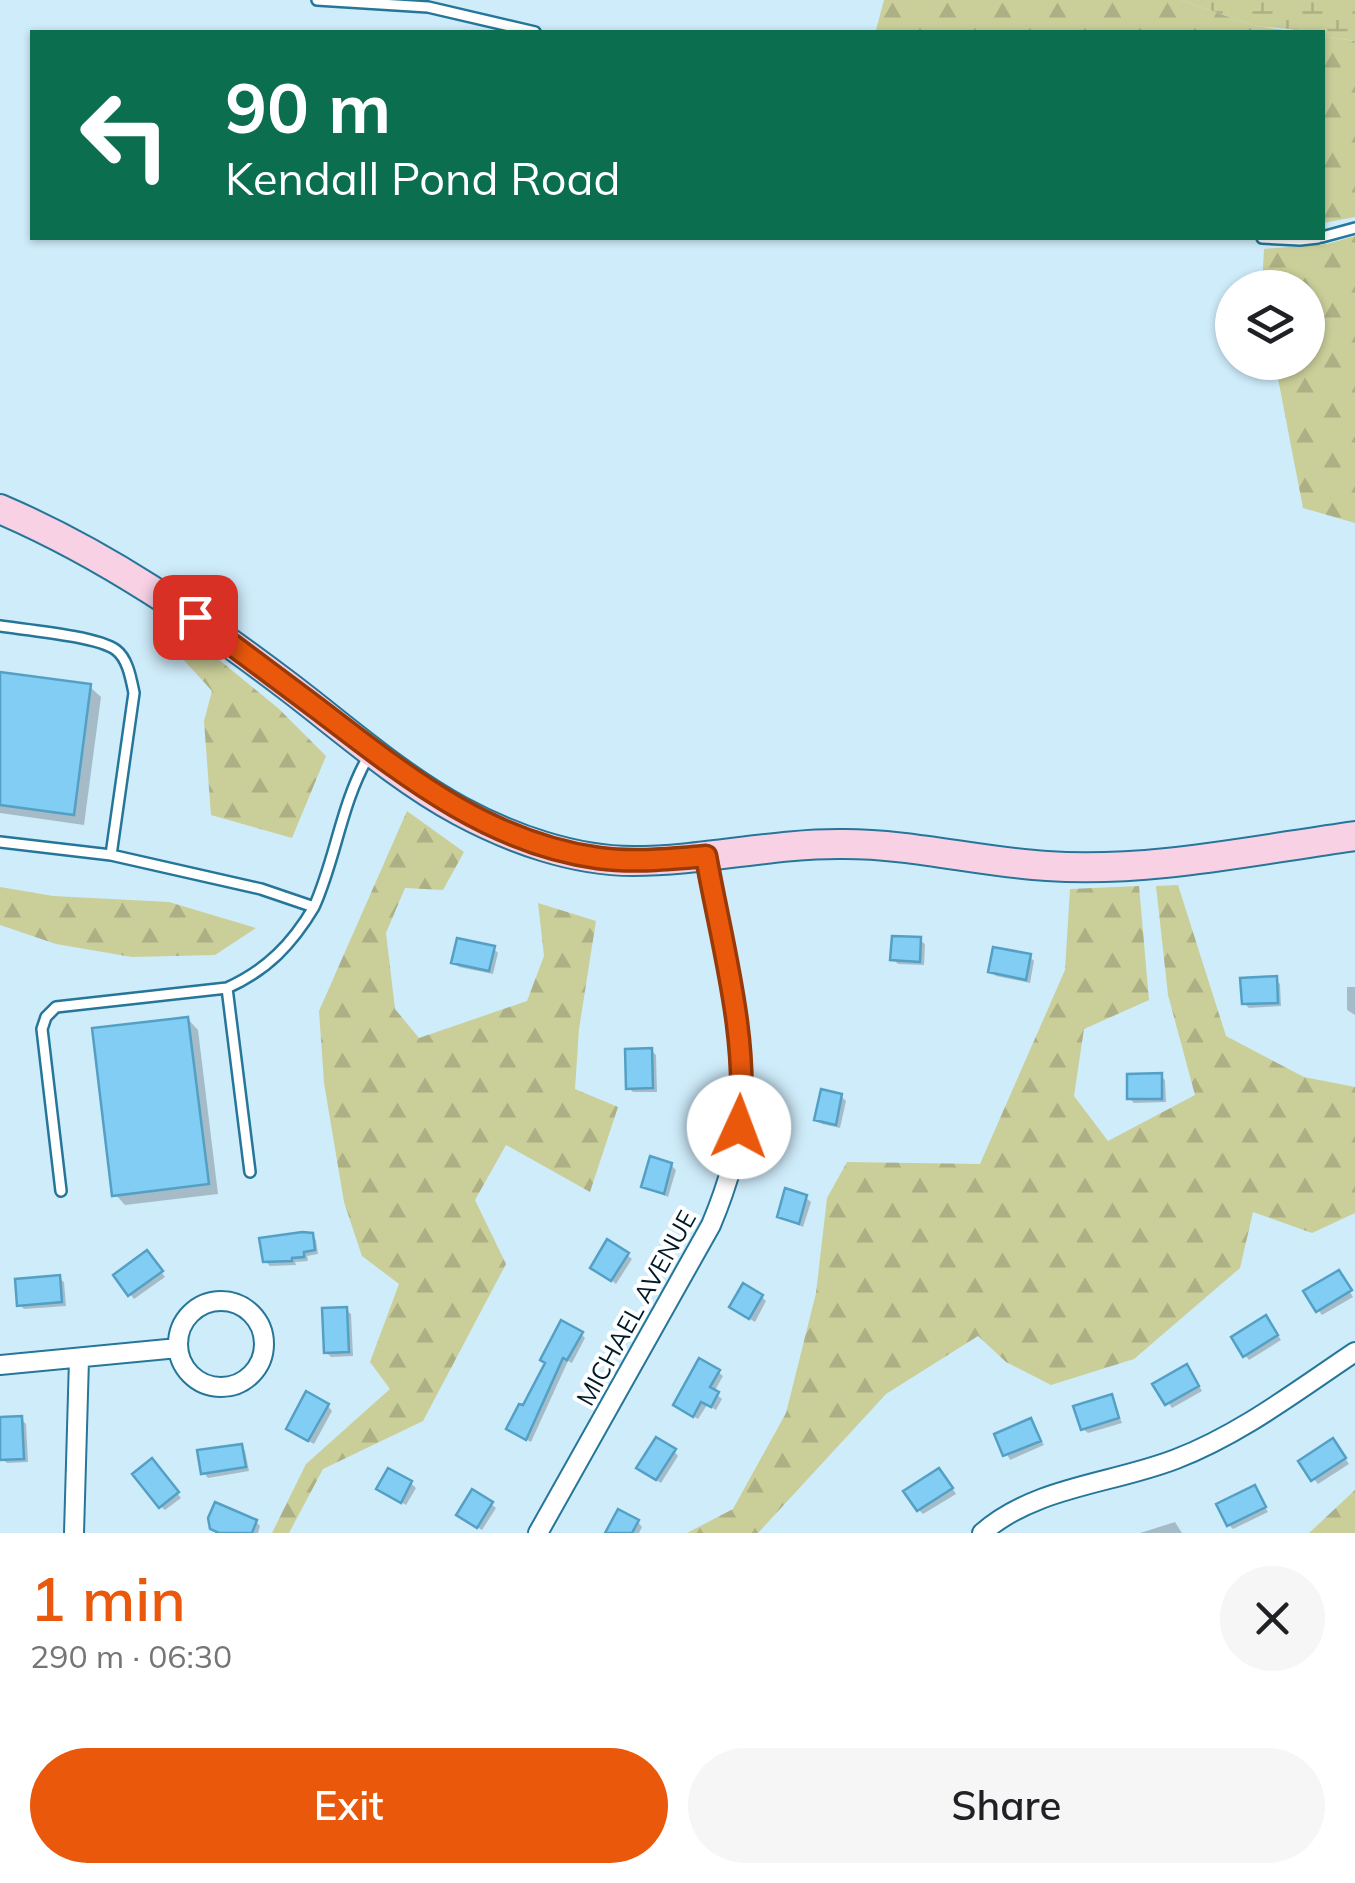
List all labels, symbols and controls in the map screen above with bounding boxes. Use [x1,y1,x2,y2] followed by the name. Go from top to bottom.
[225,63,391,151] text: 90 m
[60,70,190,200] icon: left
[225,150,620,206] text: Kendall Pond Road
[1215,270,1325,380] map controls
[1215,270,1325,380] button: layers
[153,575,238,660] pin
[168,590,223,645] icon: arrive
[687,1075,791,1179] position arrow
[569,1205,702,1411] street label: MICHAEL AVENUE
[30,1561,186,1636] text: 1 min
[1220,1566,1325,1671] button: close
[30,1636,232,1676] text: 290 m · 06:30
[30,1748,668,1863] button: Exit
[688,1748,1325,1863] button: Share

